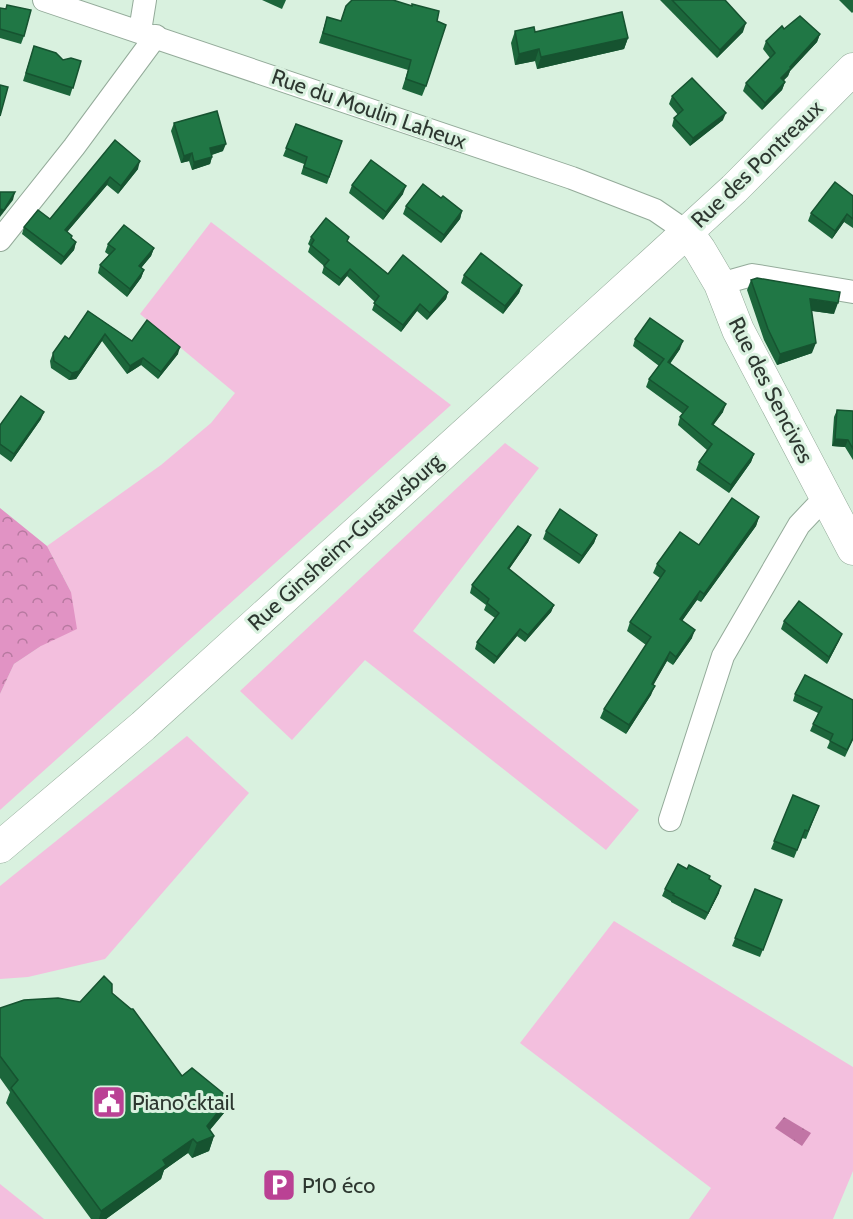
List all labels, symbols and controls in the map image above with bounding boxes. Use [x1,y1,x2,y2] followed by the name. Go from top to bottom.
[268,63,471,155] street label: Rue du Moulin Laheux
[686,94,829,234] street label: Rue des Pontreaux
[723,312,819,468] street label: Rue des Sencives
[242,447,448,636] street label: Rue Ginsheim-Gustavsburg
[91,1084,127,1120] public building icon: Piano'cktail
[132,1089,235,1116] place label: Piano'cktail
[261,1167,297,1203] parking icon: P10 éco
[302,1172,375,1199] place label: P10 éco

